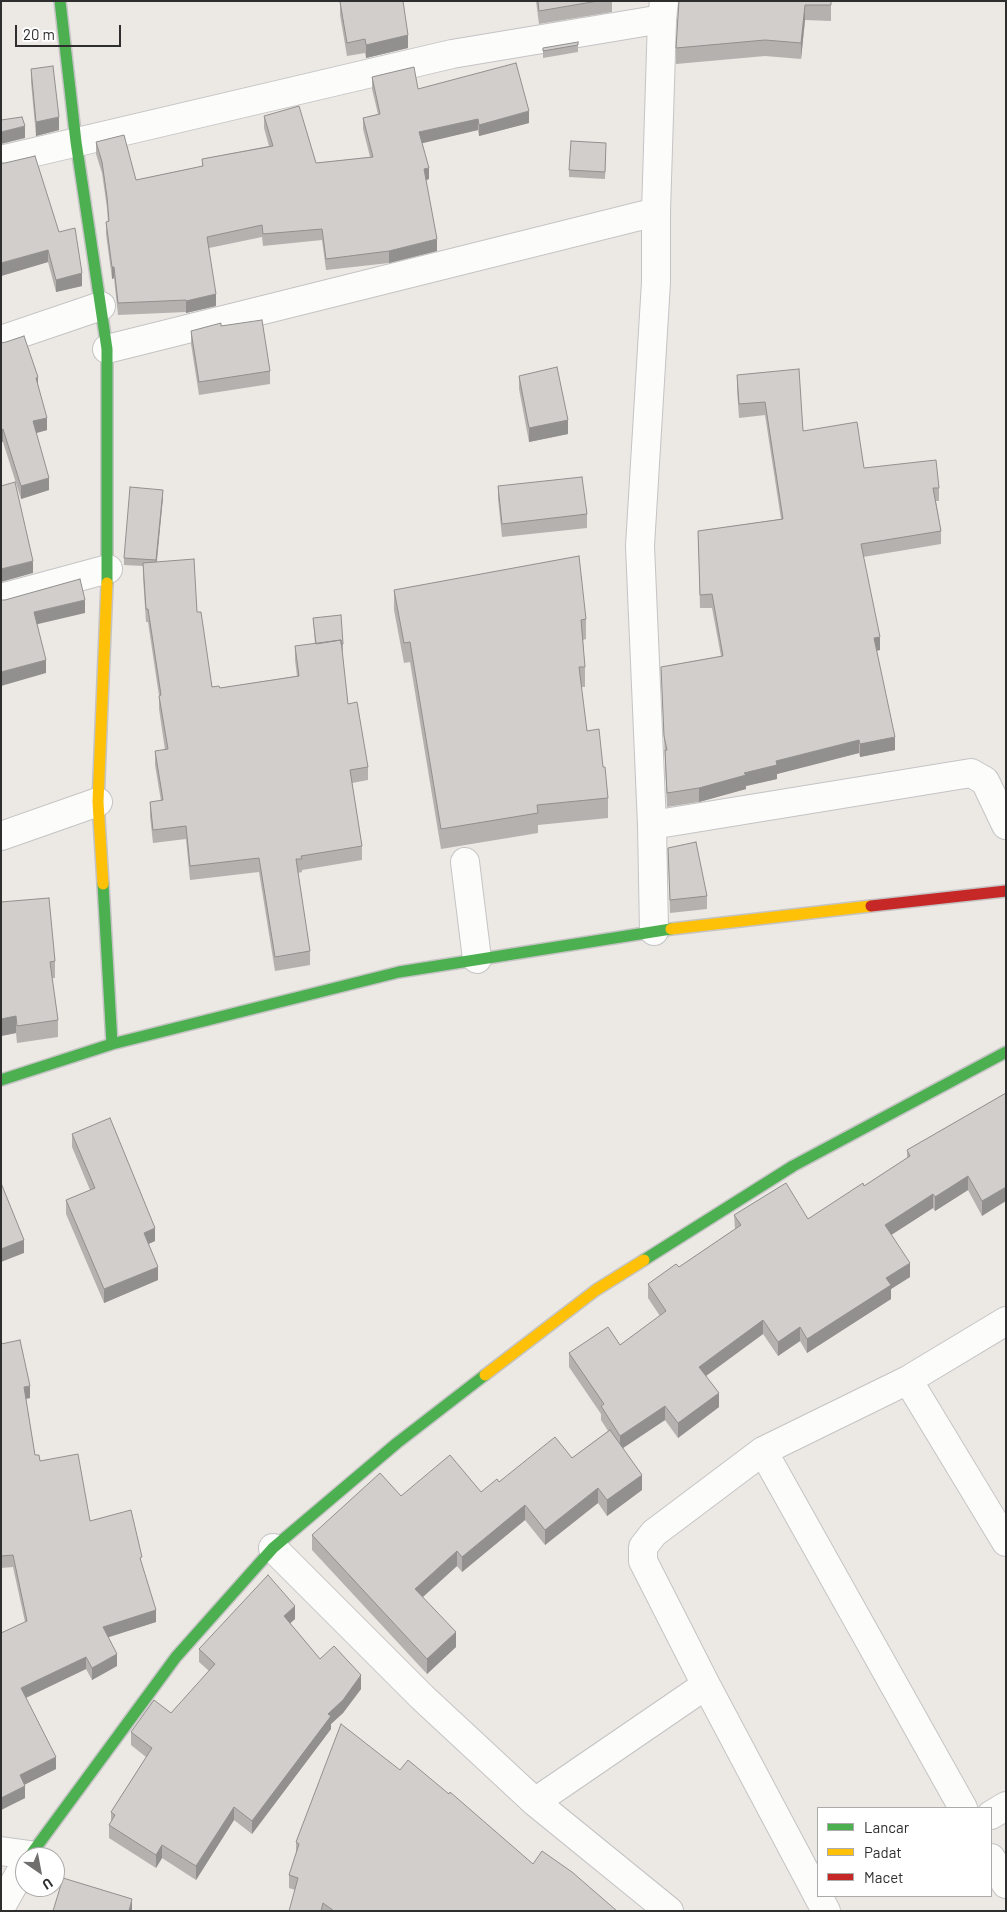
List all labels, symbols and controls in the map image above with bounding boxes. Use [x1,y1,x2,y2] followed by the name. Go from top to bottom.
[18,15,124,47] scale bar
[23,25,55,43] text: 20 m
[817,1807,992,1897] legend
[864,1818,909,1836] text: Lancar
[864,1843,902,1861] text: Padat
[15,1847,65,1897] north arrow
[864,1868,904,1886] text: Macet
[40,1875,56,1894] text: U

